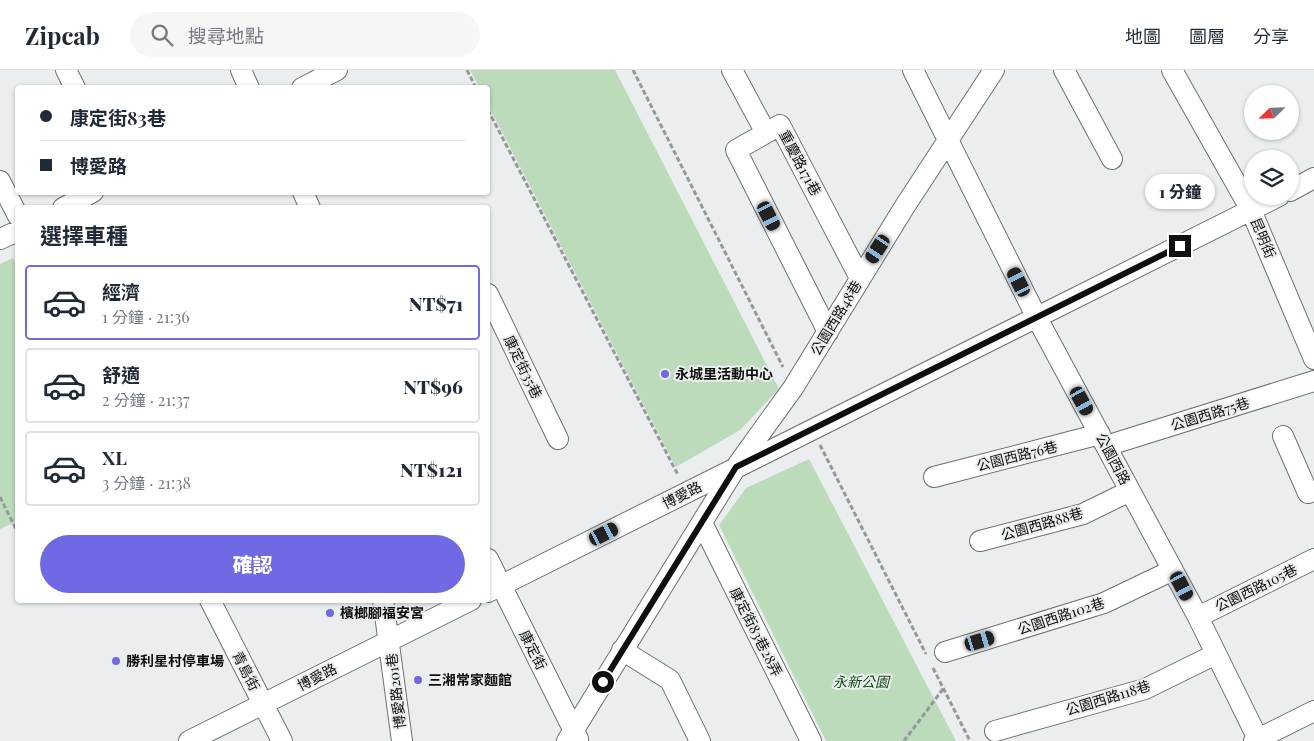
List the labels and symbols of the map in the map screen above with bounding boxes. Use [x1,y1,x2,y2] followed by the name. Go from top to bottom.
[1244,85,1299,140] north arrow
[775,126,826,199] street label: 重慶路171巷
[1145,174,1215,208] callout: 1 分鐘
[755,199,782,233] car
[1247,215,1280,261] street label: 昆明街
[863,232,892,266] car
[1169,235,1191,257] route end
[1005,265,1032,299] car
[806,277,865,359] street label: 公園西路48巷
[500,332,547,402] street label: 康定街35巷
[675,364,773,383] place label: 永城里活動中心
[659,368,671,380] marker: 永城里活動中心
[1068,384,1095,418] car
[1168,393,1252,435] street label: 公園西路75巷
[1092,430,1135,488] street label: 公園西路
[974,436,1059,475] street label: 公園西路76巷
[659,477,705,513] street label: 博愛路
[999,503,1085,544] street label: 公園西路88巷
[587,521,620,547] car
[1211,559,1300,616] street label: 公園西路105巷
[1168,569,1195,603] car
[726,584,787,679] street label: 康定街83巷28弄
[1015,593,1107,639] street label: 公園西路102巷
[340,603,424,622] place label: 檳榔腳福安宮
[324,607,336,619] marker: 檳榔腳福安宮
[515,627,551,673] street label: 康定街
[963,629,996,653] car
[228,648,264,694] street label: 青島街
[126,651,224,670] place label: 勝利星村停車場
[381,652,410,730] street label: 博愛路201巷
[110,655,122,667] marker: 勝利星村停車場
[294,659,340,695] street label: 博愛路
[428,670,512,689] place label: 三湘常家麵館
[592,671,614,693] route start
[833,672,891,691] park label: 永新公園
[412,674,424,686] marker: 三湘常家麵館
[1063,676,1153,719] street label: 公園西路118巷

